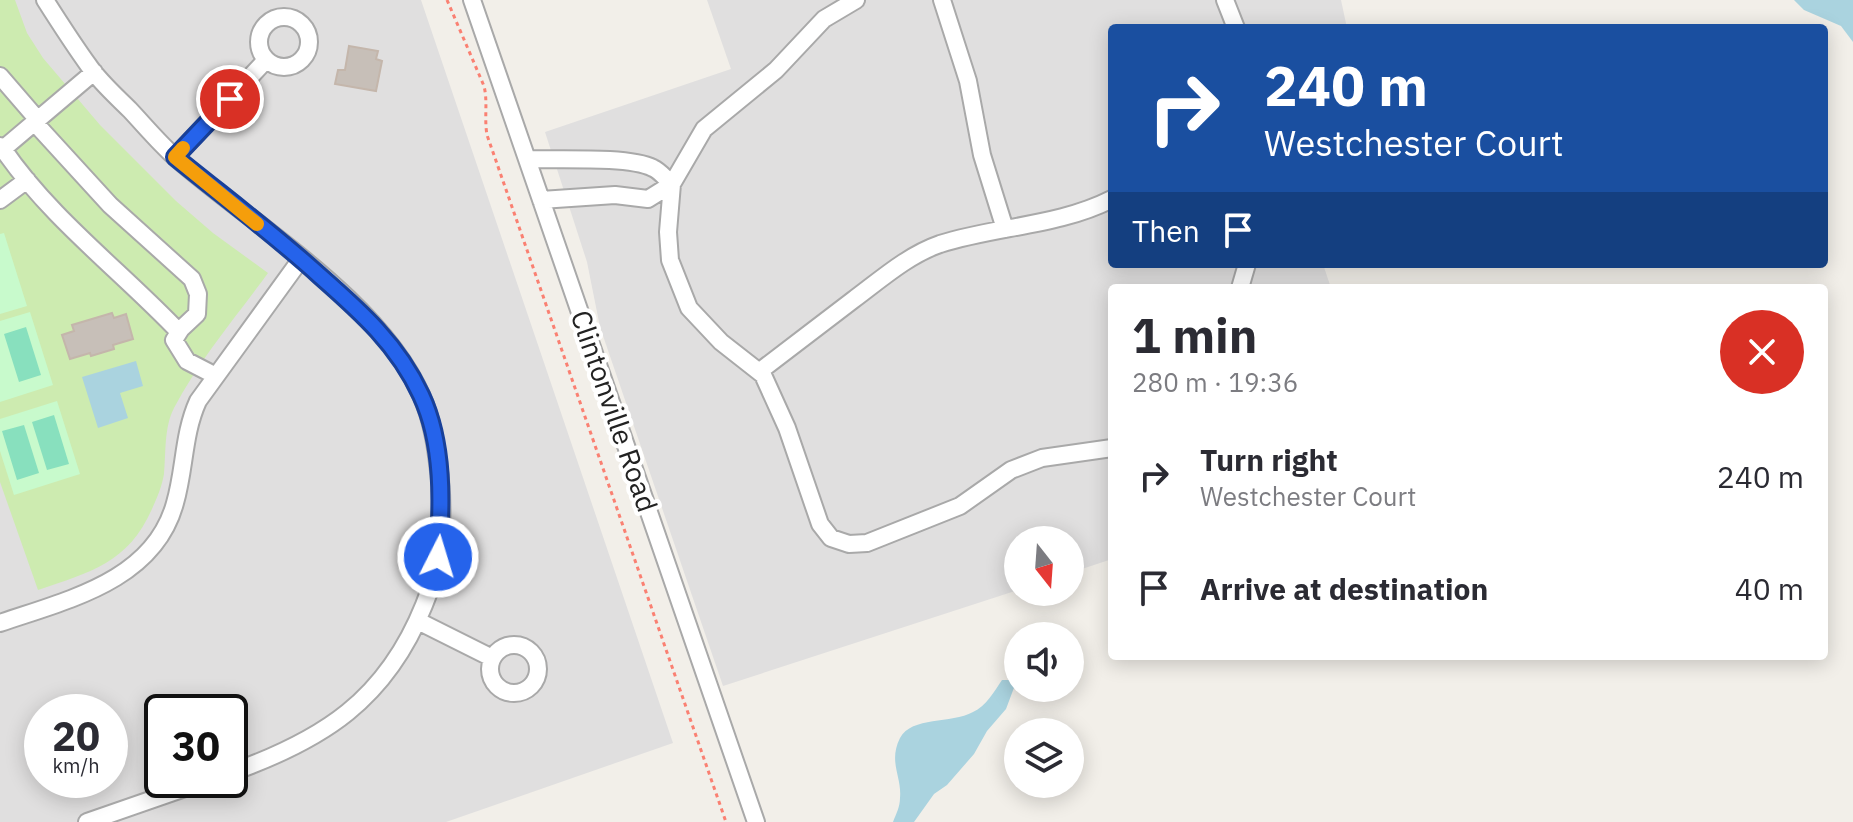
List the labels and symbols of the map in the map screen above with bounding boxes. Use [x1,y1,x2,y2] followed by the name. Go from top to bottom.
[196,65,264,133] pin
[563,305,666,517] street label: Clintonville Road
[396,515,480,599] position arrow
[1004,526,1084,606] north arrow
[144,694,248,798] speed limit sign: 30

